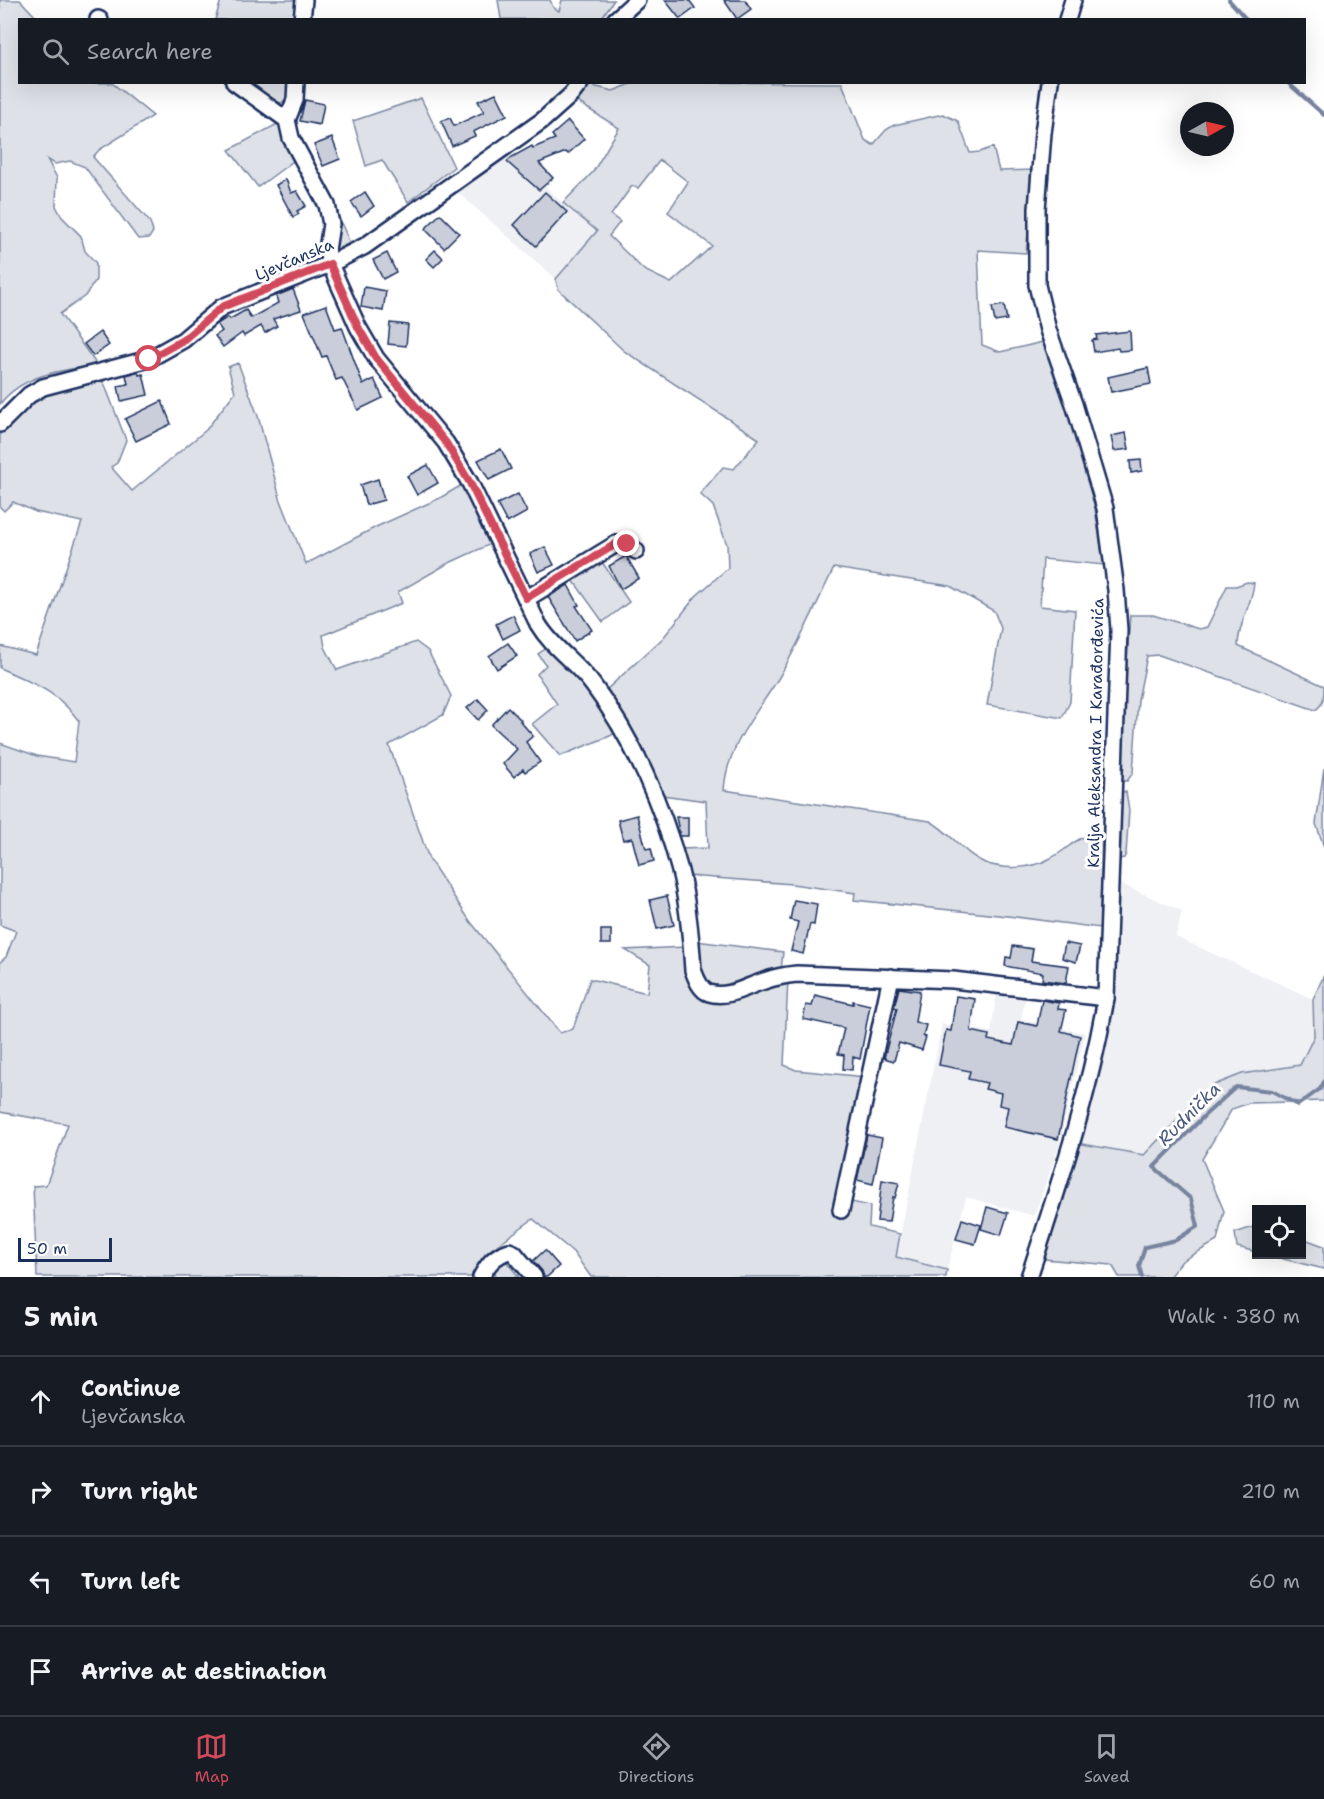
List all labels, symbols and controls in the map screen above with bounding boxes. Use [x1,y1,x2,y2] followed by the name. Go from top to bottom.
[18,18,1306,84] search box
[39,35,72,68] icon: search
[87,37,213,66] text: Search here
[1180,102,1234,156] north arrow
[252,233,337,285] street label: Ljevčanska
[135,345,161,371] route start
[613,530,639,556] route end
[1083,598,1108,868] street label: Kralja Aleksandra I Karađorđevića
[1152,1077,1226,1151] water label: Rudnička
[1252,1205,1306,1259] map controls
[1252,1205,1306,1259] button: locate
[18,1235,112,1262] scale bar
[27,1238,67,1259] text: 50 m
[24,1299,98,1334] text: 5 min
[1167,1303,1300,1329] text: Walk · 380 m
[81,1374,181,1403] text: Continue
[24,1385,57,1418] icon: ahead
[1246,1388,1300,1414] text: 110 m
[81,1403,185,1429] text: Ljevčanska
[24,1475,57,1508] icon: right
[81,1477,198,1506] text: Turn right
[1241,1478,1300,1504] text: 210 m
[24,1565,57,1598] icon: left
[81,1567,180,1596] text: Turn left
[1248,1568,1300,1594] text: 60 m
[24,1655,57,1688] icon: arrive
[81,1657,327,1686] text: Arrive at destination
[195,1730,229,1787] tab: Map
[618,1730,695,1787] tab: Directions
[1084,1730,1129,1787] tab: Saved

